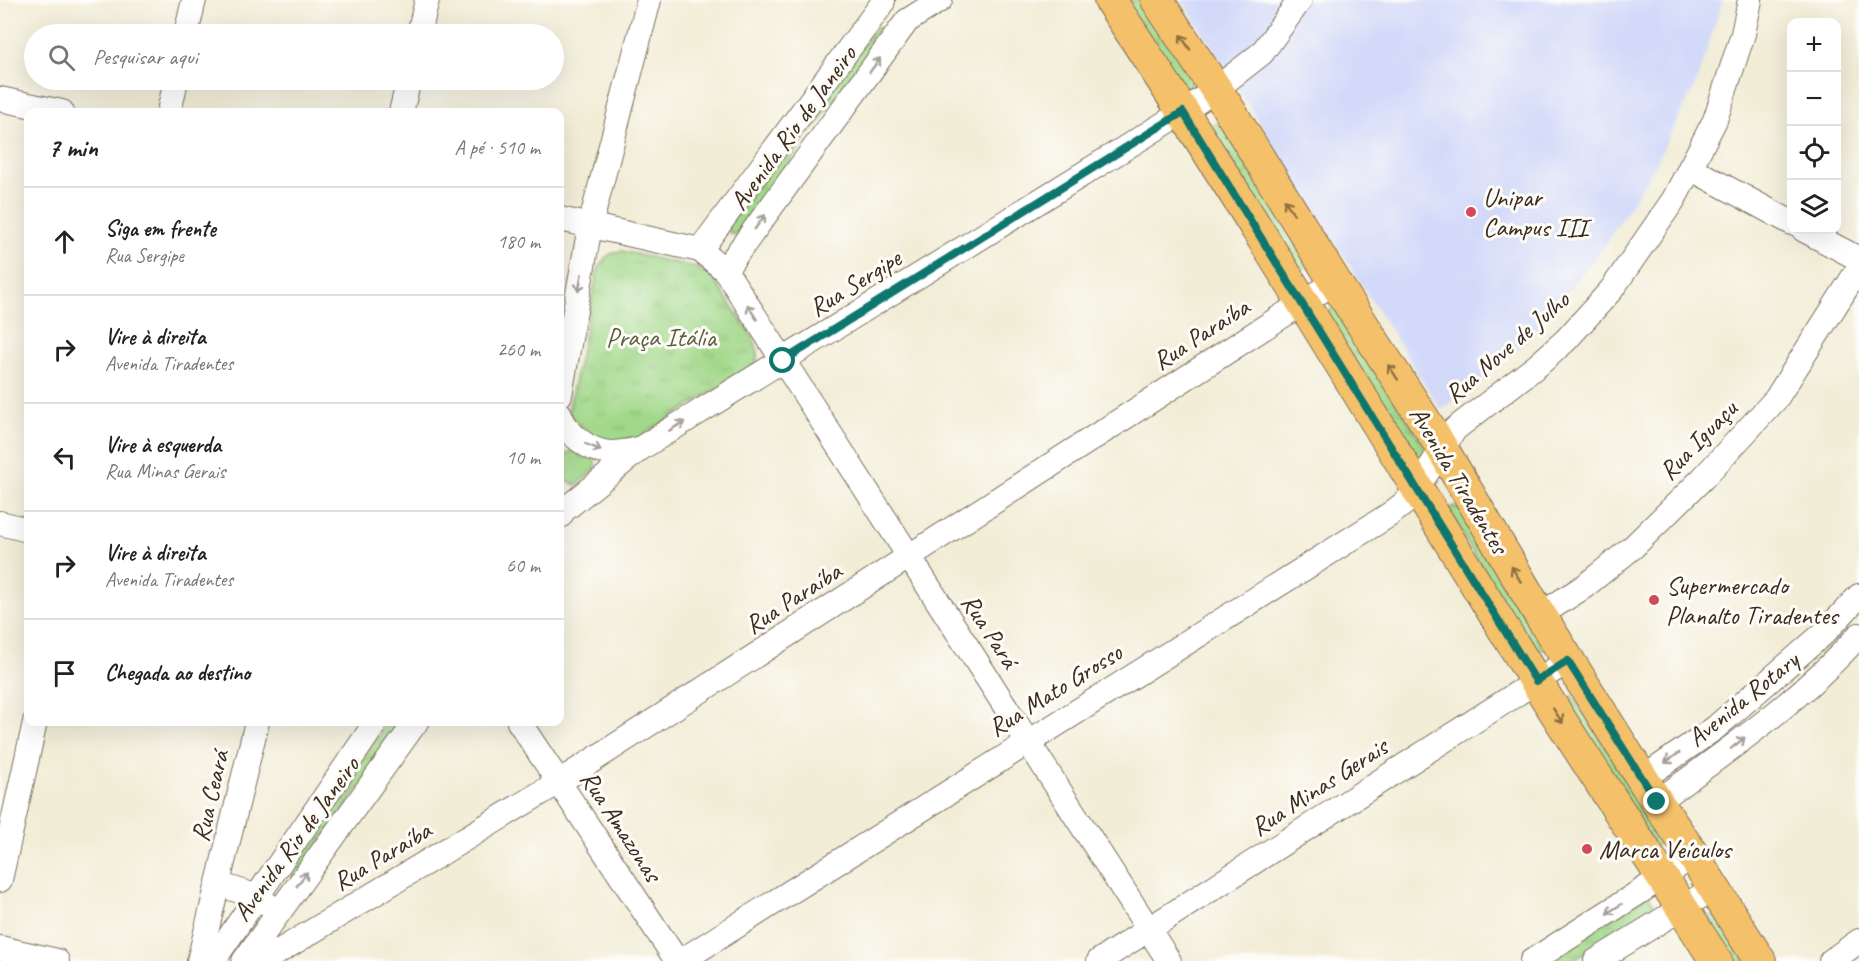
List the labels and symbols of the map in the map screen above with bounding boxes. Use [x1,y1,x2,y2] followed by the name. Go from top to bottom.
[1179,34,1191,51] one-way arrow
[722,38,865,217] street label: Avenida Rio de Janeiro
[868,58,881,74] one-way arrow
[1483,181,1593,244] place label: Unipar Campus III
[1282,199,1294,216] one-way arrow
[1464,205,1478,219] marker: Unipar Campus III
[753,215,766,231] one-way arrow
[803,241,908,324] street label: Rua Sergipe
[574,273,585,293] one-way arrow
[1438,283,1578,410] street label: Rua Nove de Julho
[1146,290,1257,378] street label: Rua Paraíba
[746,304,758,321] one-way arrow
[606,321,717,354] park label: Praça Itália
[769,347,795,373] route start
[1387,364,1399,381] one-way arrow
[1652,392,1745,487] street label: Rua Iguaçu
[1402,400,1517,562] street label: Avenida Tiradentes
[669,420,686,433] one-way arrow
[584,442,602,453] one-way arrow
[738,554,849,642] street label: Rua Paraíba
[1509,566,1521,583] one-way arrow
[1666,569,1840,632] place label: Supermercado Planalto Tiradentes
[954,588,1028,677] street label: Rua Pará
[1647,593,1661,607] marker: Supermercado Planalto Tiradentes
[982,635,1129,744] street label: Rua Mato Grosso
[1681,643,1807,754] street label: Avenida Rotary
[1553,707,1565,724] one-way arrow
[1244,729,1395,843] street label: Rua Minas Gerais
[1730,736,1746,749] one-way arrow
[184,745,237,845] street label: Rua Ceará
[225,749,368,928] street label: Avenida Rio de Janeiro
[1665,752,1681,764] one-way arrow
[573,764,670,890] street label: Rua Amazonas
[1643,788,1669,814] route end
[327,813,439,898] street label: Rua Paraíba
[1599,833,1733,866] place label: Marca Veículos
[1580,842,1594,856] marker: Marca Veículos
[296,872,308,888] one-way arrow
[1605,902,1622,915] one-way arrow

